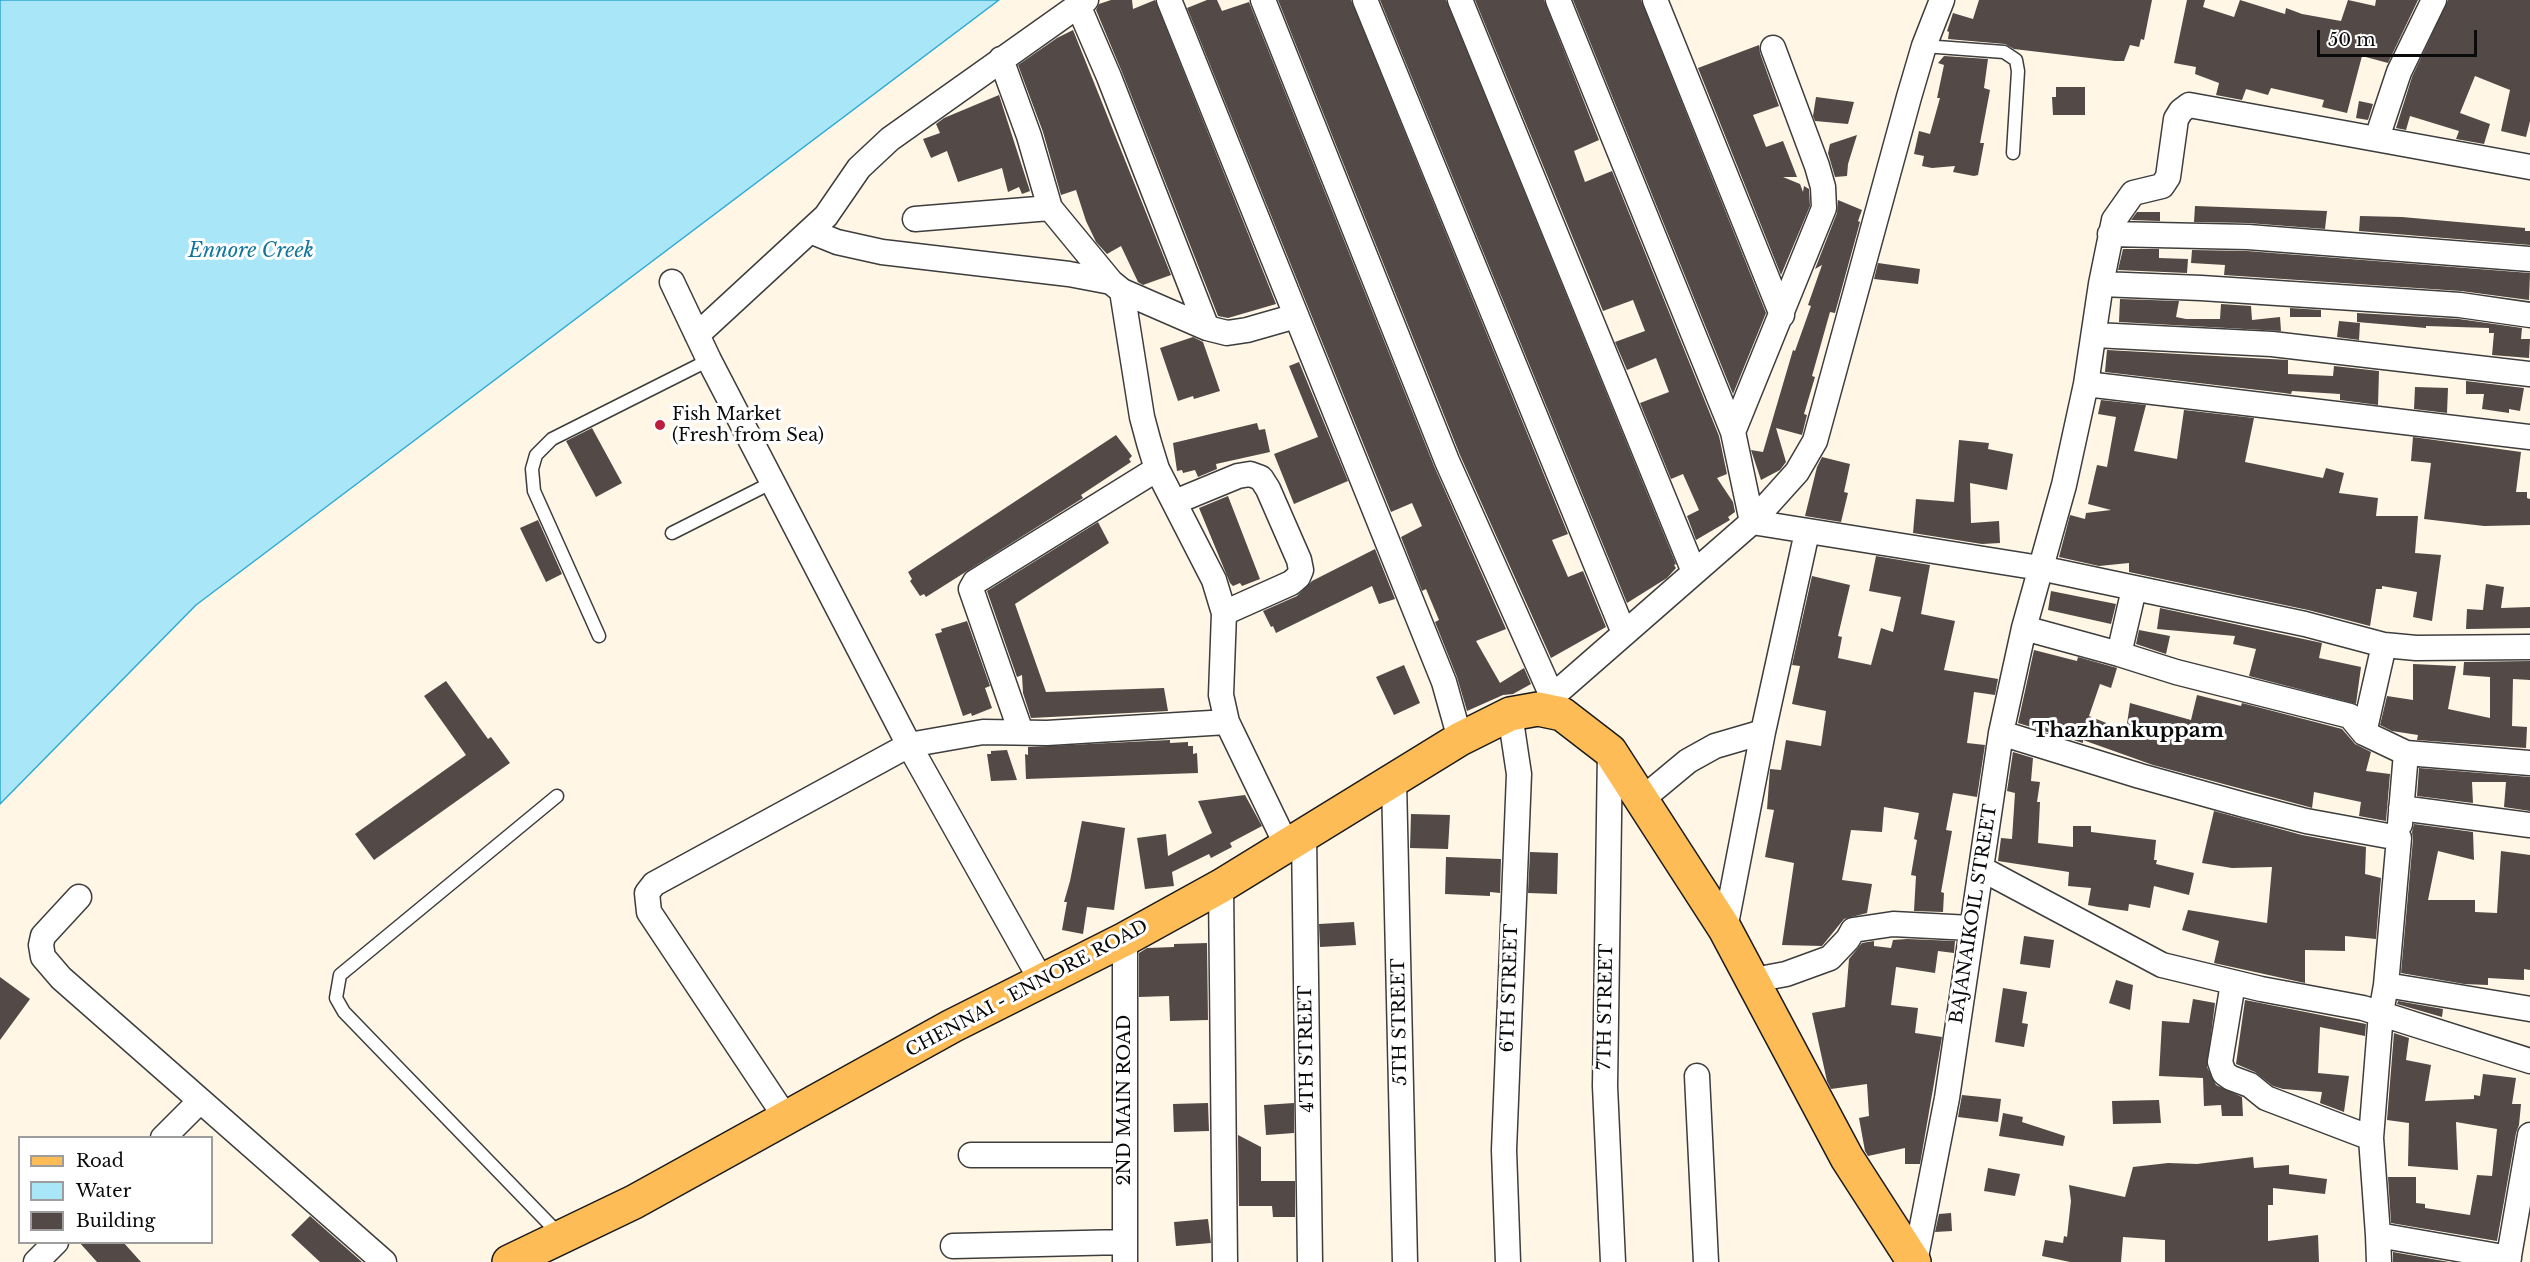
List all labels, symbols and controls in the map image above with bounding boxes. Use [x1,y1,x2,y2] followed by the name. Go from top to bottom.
[2320,18,2480,56] scale bar
[2328,29,2376,51] text: 50 m
[188,239,314,263] water label: Ennore Creek
[672,404,824,446] place label: Fish Market (Fresh from Sea)
[653,418,667,432] marker: Fish Market (Fresh from Sea)
[2032,718,2224,744] district label: Thazhankuppam
[1946,803,2002,1025] street label: BAJANAIKOIL STREET
[902,916,1152,1062] street label: CHENNAI - ENNORE ROAD
[1497,923,1523,1053] street label: 6TH STREET
[1594,944,1618,1070] street label: 7TH STREET
[1388,958,1412,1086] street label: 5TH STREET
[1295,985,1319,1113] street label: 4TH STREET
[1114,1015,1136,1185] street label: 2ND MAIN ROAD
[18,1136,213,1244] legend
[76,1150,124,1172] text: Road
[76,1180,131,1202] text: Water
[76,1210,155,1232] text: Building

